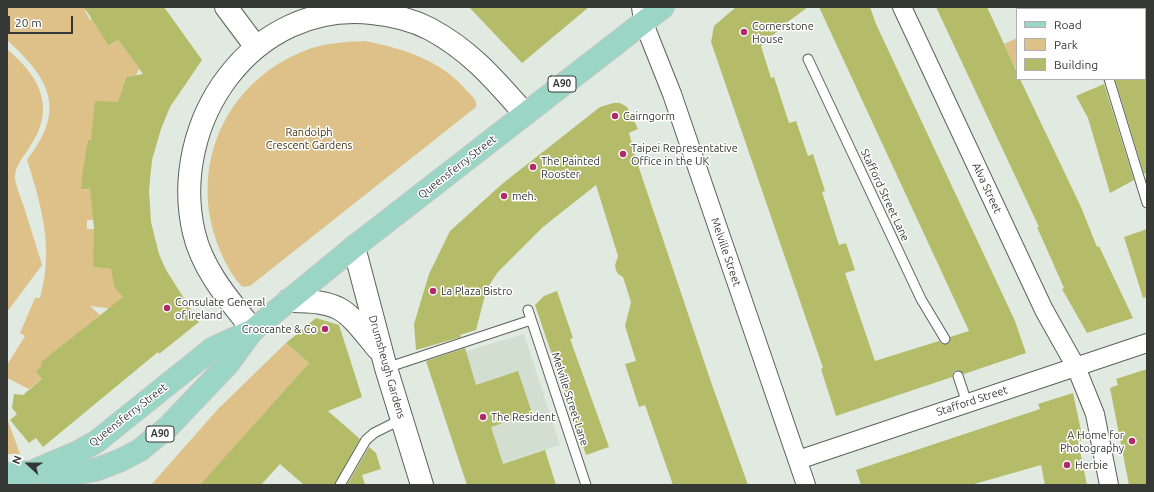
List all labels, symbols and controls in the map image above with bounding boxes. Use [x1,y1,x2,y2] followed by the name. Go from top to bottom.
[10,8,75,34] scale bar
[1016,8,1146,80] legend
[15,16,42,29] text: 20 m
[1054,18,1082,31] text: Road
[752,19,814,45] place label: Cornerstone House
[739,27,749,37] marker: Cornerstone House
[1054,38,1078,51] text: Park
[1054,58,1098,71] text: Building
[548,76,576,92] road number: A90
[623,109,675,123] place label: Cairngorm
[610,111,620,121] marker: Cairngorm
[266,125,352,151] park label: Randolph Crescent Gardens
[415,132,499,202] street label: Queensferry Street
[631,141,738,167] place label: Taipei Representative Office in the UK
[858,147,912,243] street label: Stafford Street Lane
[618,149,628,159] marker: Taipei Representative Office in the UK
[541,154,600,180] place label: The Painted Rooster
[970,161,1004,215] street label: Alva Street
[528,162,538,172] marker: The Painted Rooster
[512,189,537,203] place label: meh.
[499,191,509,201] marker: meh.
[708,216,744,288] street label: Melville Street
[441,284,512,298] place label: La Plaza Bistro
[428,286,438,296] marker: La Plaza Bistro
[175,295,265,321] place label: Consulate General of Ireland
[162,303,172,313] marker: Consulate General of Ireland
[366,314,408,420] street label: Drumsheugh Gardens
[242,322,317,336] place label: Croccante & Co
[320,324,330,334] marker: Croccante & Co
[549,350,591,448] street label: Melville Street Lane
[86,380,170,450] street label: Queensferry Street
[935,383,1009,419] street label: Stafford Street
[491,410,555,424] place label: The Resident
[478,412,488,422] marker: The Resident
[146,426,174,442] road number: A90
[1060,428,1124,454] place label: A Home for Photography
[1127,436,1137,446] marker: A Home for Photography
[8,444,48,484] north arrow
[10,454,24,466] text: N
[1075,458,1108,472] place label: Herbie
[1062,460,1072,470] marker: Herbie

